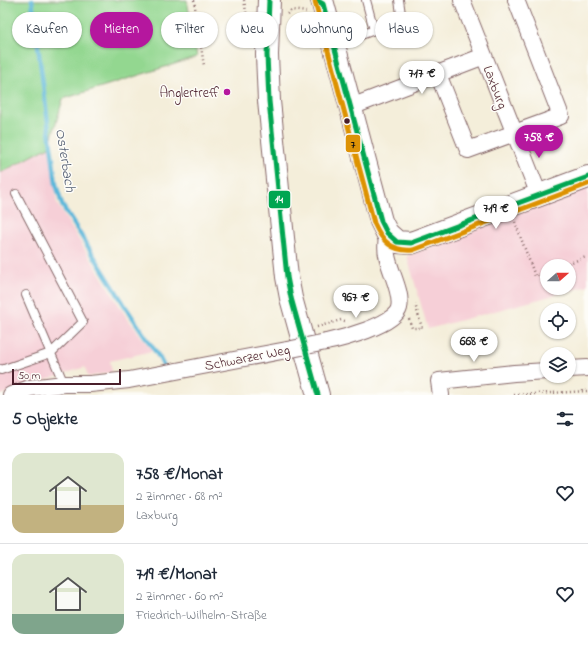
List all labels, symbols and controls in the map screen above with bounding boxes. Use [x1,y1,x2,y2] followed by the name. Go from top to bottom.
[12,12,82,48] chip: Kaufen
[90,12,153,48] chip: Mieten
[161,12,218,48] chip: Filter
[226,12,278,48] chip: Neu
[286,12,367,48] chip: Wohnung
[375,12,433,48] chip: Haus
[394,61,450,95] pin: 717 €
[476,63,512,113] street label: Laxburg
[408,64,436,83] text: 717 €
[159,83,220,105] place label: Anglertreff
[222,87,232,97] marker: Anglertreff
[342,116,352,126] unlabelled marker
[511,125,567,159] pin: 758 €
[49,127,81,194] water label: Osterbach
[524,128,554,147] text: 758 €
[345,134,361,153] line badge: 7
[351,137,356,153] text: 7
[268,190,291,209] line badge: 14
[275,192,283,208] text: 14
[468,196,524,230] pin: 719 €
[483,199,509,218] text: 719 €
[540,259,576,295] north arrow
[540,259,576,383] map controls
[328,285,384,319] pin: 967 €
[342,288,370,307] text: 967 €
[540,303,576,339] button: locate
[446,329,502,363] pin: 668 €
[460,332,488,351] text: 668 €
[203,340,292,378] street label: Schwarzer Weg
[540,347,576,383] button: layers
[12,367,121,386] scale bar
[18,368,40,384] text: 50 m
[12,407,78,432] text: 5 Objekte
[554,408,576,430] icon: filters
[136,462,223,487] text: 758 €/Monat
[44,469,92,517] icon: home
[554,482,576,504] icon: heart
[136,487,223,506] text: 2 Zimmer · 68 m²
[136,506,178,525] text: Laxburg
[136,562,217,587] text: 719 €/Monat
[44,570,92,618] icon: home
[554,583,576,605] icon: heart
[136,587,223,606] text: 2 Zimmer · 60 m²
[136,606,267,625] text: Friedrich-Wilhelm-Straße

